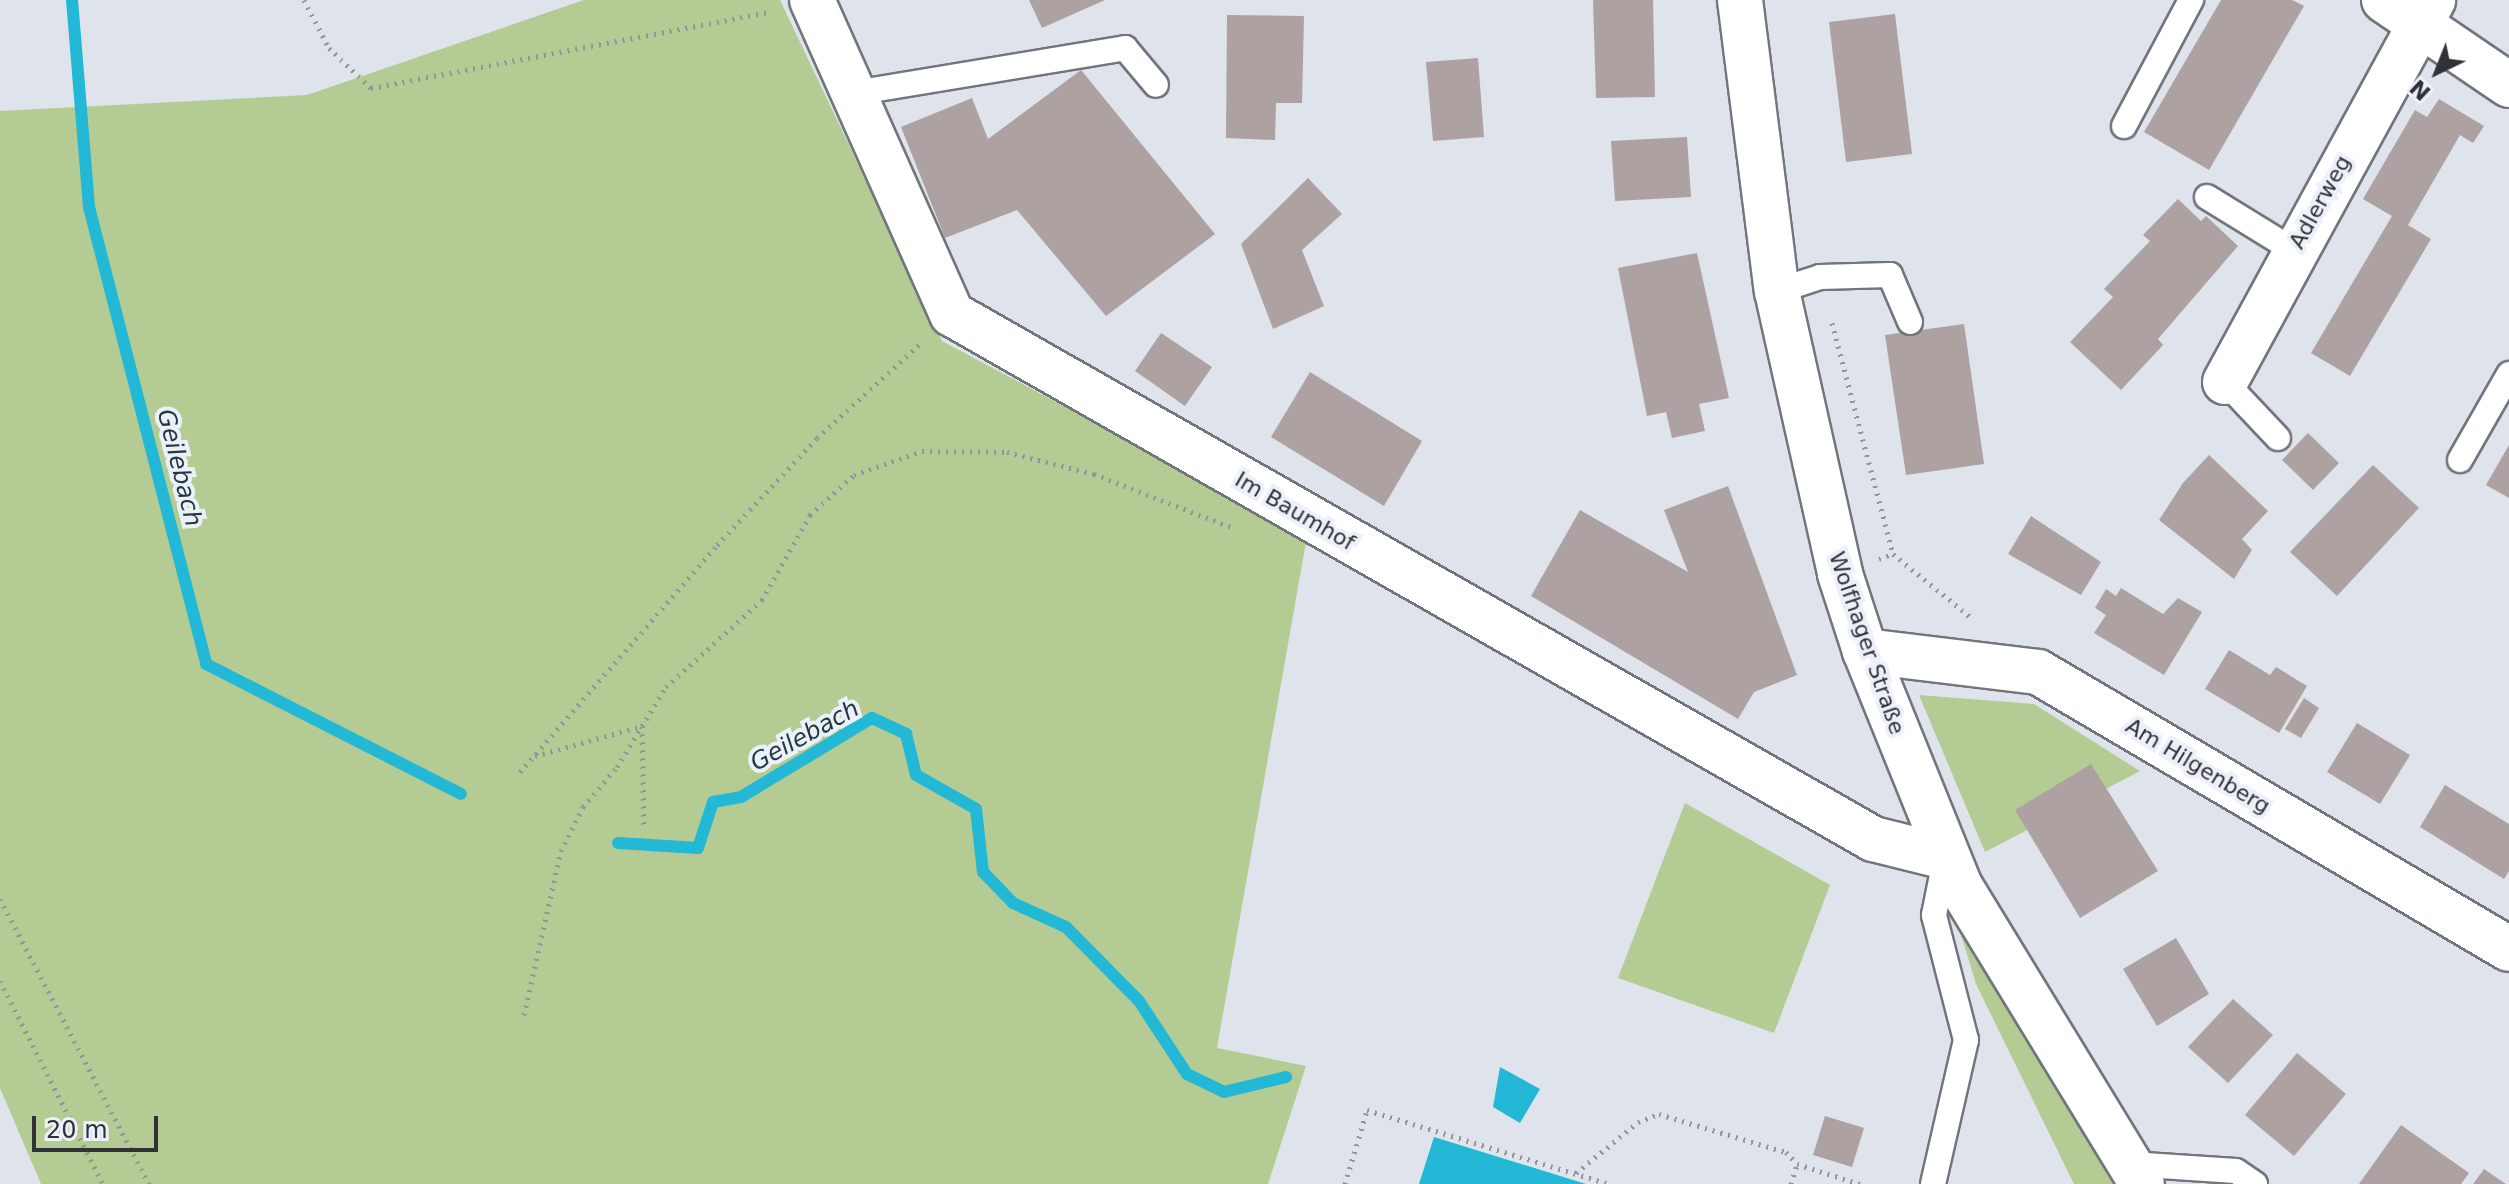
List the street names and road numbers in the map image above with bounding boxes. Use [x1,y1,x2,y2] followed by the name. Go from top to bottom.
[2284,151,2356,253] street label: Adlerweg
[1230,466,1360,556] street label: Im Baumhof
[1823,548,1911,738] street label: Wolfhager Straße
[2121,713,2275,819] street label: Am Hilgenberg

